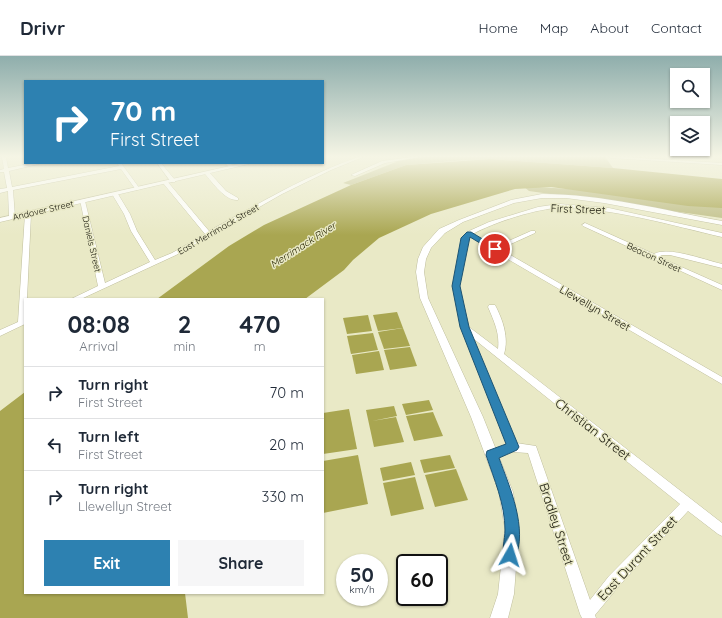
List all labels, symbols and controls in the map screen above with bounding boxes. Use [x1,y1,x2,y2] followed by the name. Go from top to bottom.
[20,16,65,40] text: Drivr
[479,19,518,37] text: Home
[540,19,568,37] text: Map
[590,19,629,37] text: About
[651,19,702,37] text: Contact
[670,68,710,156] map controls
[670,68,710,108] button: search
[110,93,176,128] text: 70 m
[44,96,96,148] icon: right
[670,116,710,156] button: layers
[110,128,200,151] text: First Street
[11,198,75,222] street label: Andover Street
[175,201,261,257] street label: East Merrimack Street
[550,201,606,217] street label: First Street
[80,215,104,273] street label: Daniels Street
[268,218,339,271] water label: Merrimack River
[478,232,512,266] pin
[484,238,506,260] icon: arrive
[625,240,683,274] street label: Beacon Street
[557,282,633,334] street label: Llewellyn Street
[68,309,130,339] text: 08:08
[178,309,191,339] text: 2
[239,309,280,339] text: 470
[79,338,118,354] text: Arrival
[173,338,196,354] text: min
[254,338,266,354] text: m
[78,375,149,394] text: Turn right
[44,382,66,404] icon: right
[270,383,304,402] text: 70 m
[78,394,143,410] text: First Street
[552,395,634,463] street label: Christian Street
[78,427,140,446] text: Turn left
[44,434,66,456] icon: left
[269,435,304,454] text: 20 m
[78,446,143,462] text: First Street
[78,479,149,498] text: Turn right
[536,481,578,567] street label: Bradley Street
[44,486,66,508] icon: right
[262,487,304,506] text: 330 m
[78,498,172,514] text: Llewellyn Street
[594,512,680,604] street label: East Durant Street
[489,534,531,576] position arrow
[44,540,170,586] button: Exit
[178,540,304,586] button: Share
[396,554,448,606] speed limit sign: 60
[350,562,374,587] text: 50
[349,583,375,596] text: km/h

